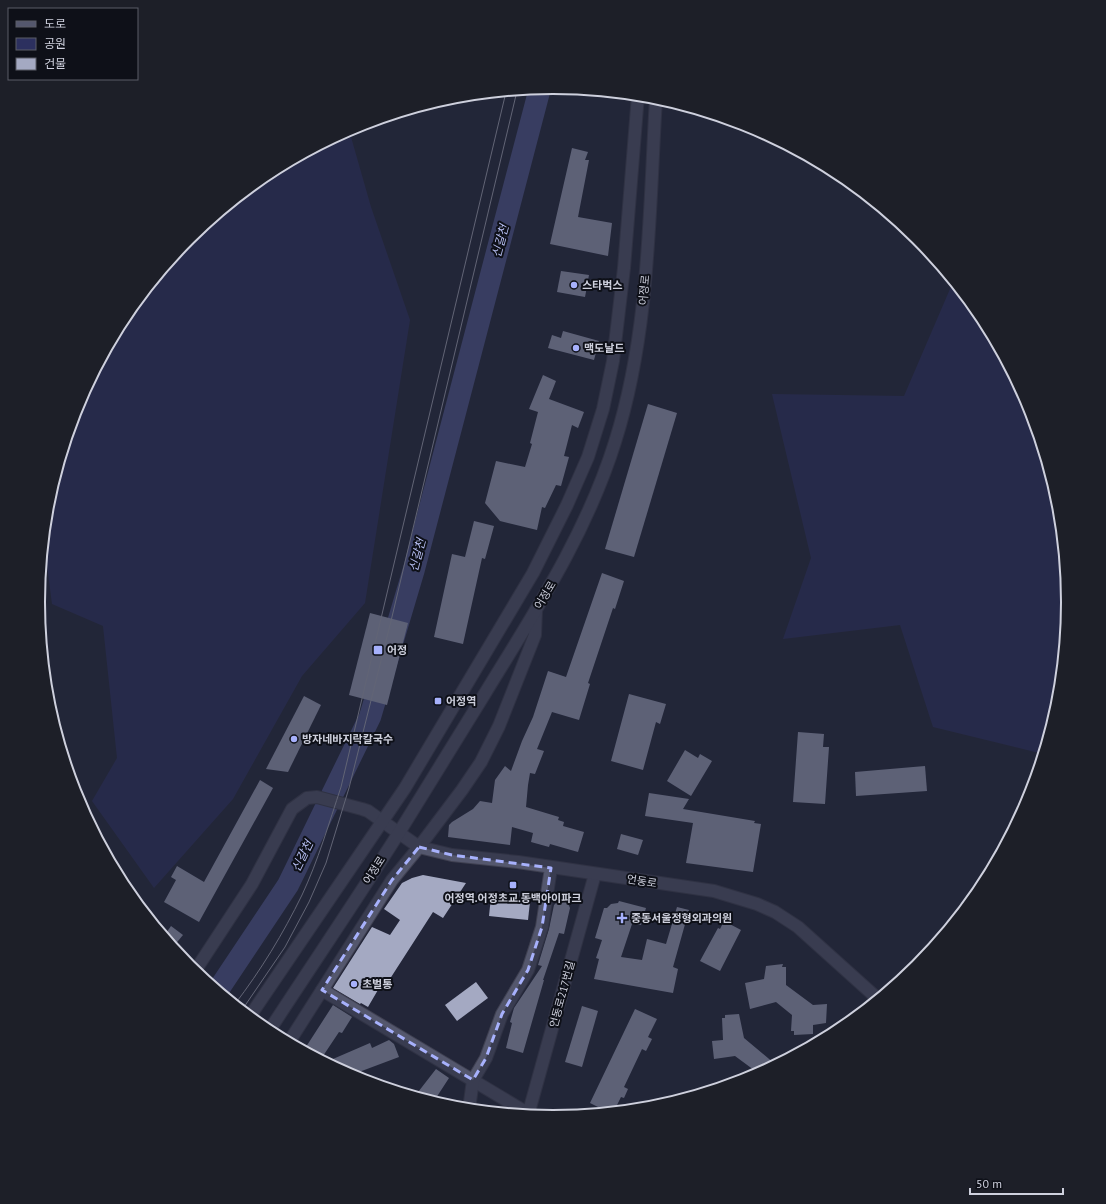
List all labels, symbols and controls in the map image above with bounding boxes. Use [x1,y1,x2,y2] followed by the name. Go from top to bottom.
[8,8,138,80] legend
[44,16,66,31] text: 도로
[44,36,66,51] text: 공원
[44,56,66,71] text: 건물
[488,221,512,259] water label: 신갈천
[636,274,652,306] street label: 어정로
[582,278,622,292] place label: 스타벅스
[569,280,579,290] marker: 스타벅스
[584,341,624,355] place label: 맥도날드
[571,343,581,353] marker: 맥도날드
[405,535,429,573] water label: 신갈천
[531,578,559,612] street label: 어정로
[387,643,407,657] place label: 어정
[372,644,384,656] marker: 어정
[446,694,476,708] place label: 어정역
[433,696,443,706] marker: 어정역
[302,732,393,746] place label: 방자네바지락칼국수
[289,734,299,744] marker: 방자네바지락칼국수
[288,836,317,874] water label: 신갈천
[360,853,388,887] street label: 어정로
[626,872,658,890] street label: 언동로
[508,880,518,890] marker: 어정역.어정초교.동백아이파크
[445,891,581,905] place label: 어정역.어정초교.동백아이파크
[631,911,732,925] place label: 중동서울정형외과의원
[616,912,628,924] marker: 중동서울정형외과의원
[546,959,578,1029] street label: 언동로217번길
[362,977,392,991] place label: 초벌통
[349,979,359,989] marker: 초벌통
[970,1170,1063,1196] scale bar
[976,1176,1002,1191] text: 50 m

